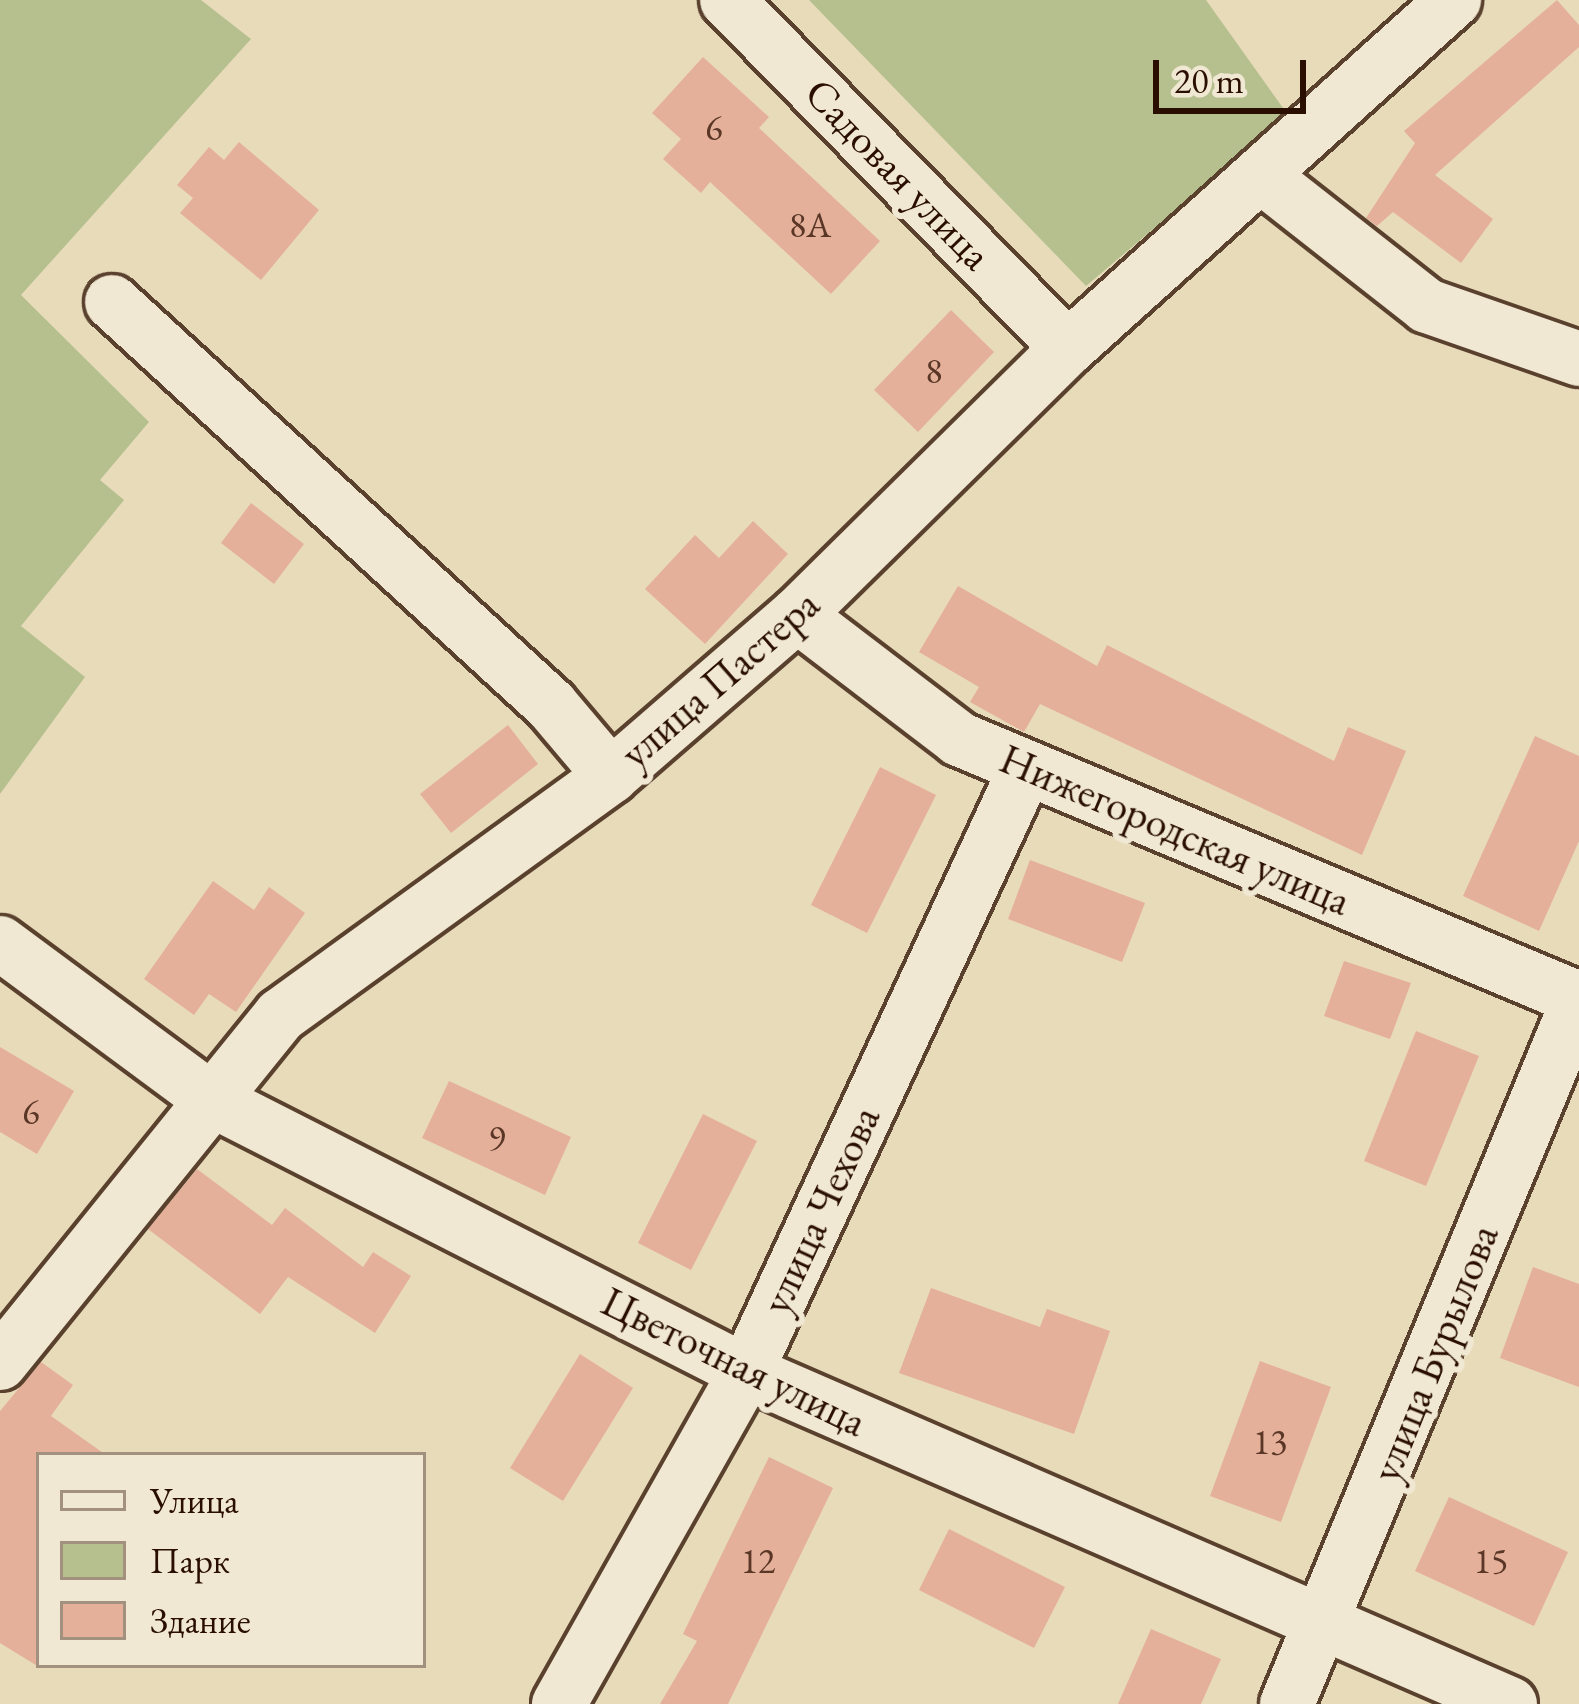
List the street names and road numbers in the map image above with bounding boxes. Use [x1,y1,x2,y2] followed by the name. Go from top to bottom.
[794,68,1002,280] street label: Садовая улица
[610,579,830,779] street label: улица Пастера
[992,733,1358,927] street label: Нижегородская улица
[751,1098,891,1322] street label: улица Чехова
[1361,1217,1509,1489] street label: улица Бурылова
[594,1276,874,1448] street label: Цветочная улица

